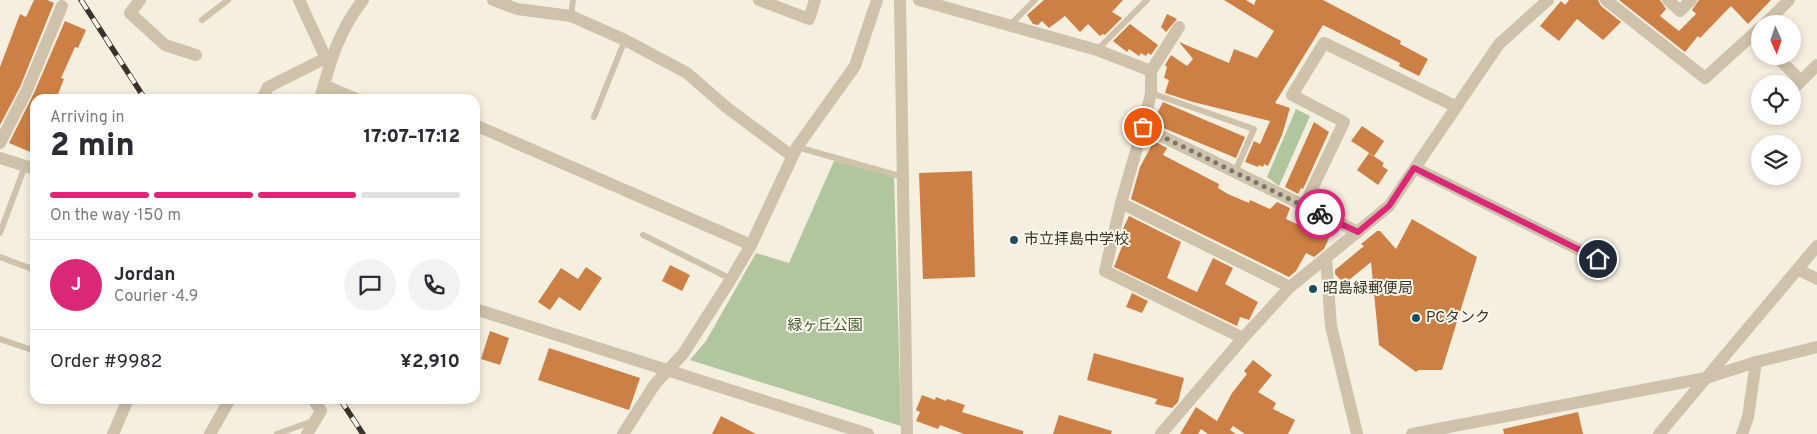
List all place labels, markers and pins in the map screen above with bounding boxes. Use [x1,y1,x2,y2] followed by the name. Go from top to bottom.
[1122,106,1164,148] pin
[1024,231,1129,250] place label: 市立拝島中学校
[1008,234,1020,246] marker: 市立拝島中学校
[1577,238,1619,280] pin
[1323,280,1413,299] place label: 昭島緑郵便局
[1307,283,1319,295] marker: 昭島緑郵便局
[1426,309,1490,328] place label: PCタンク
[1410,312,1422,324] marker: PCタンク

